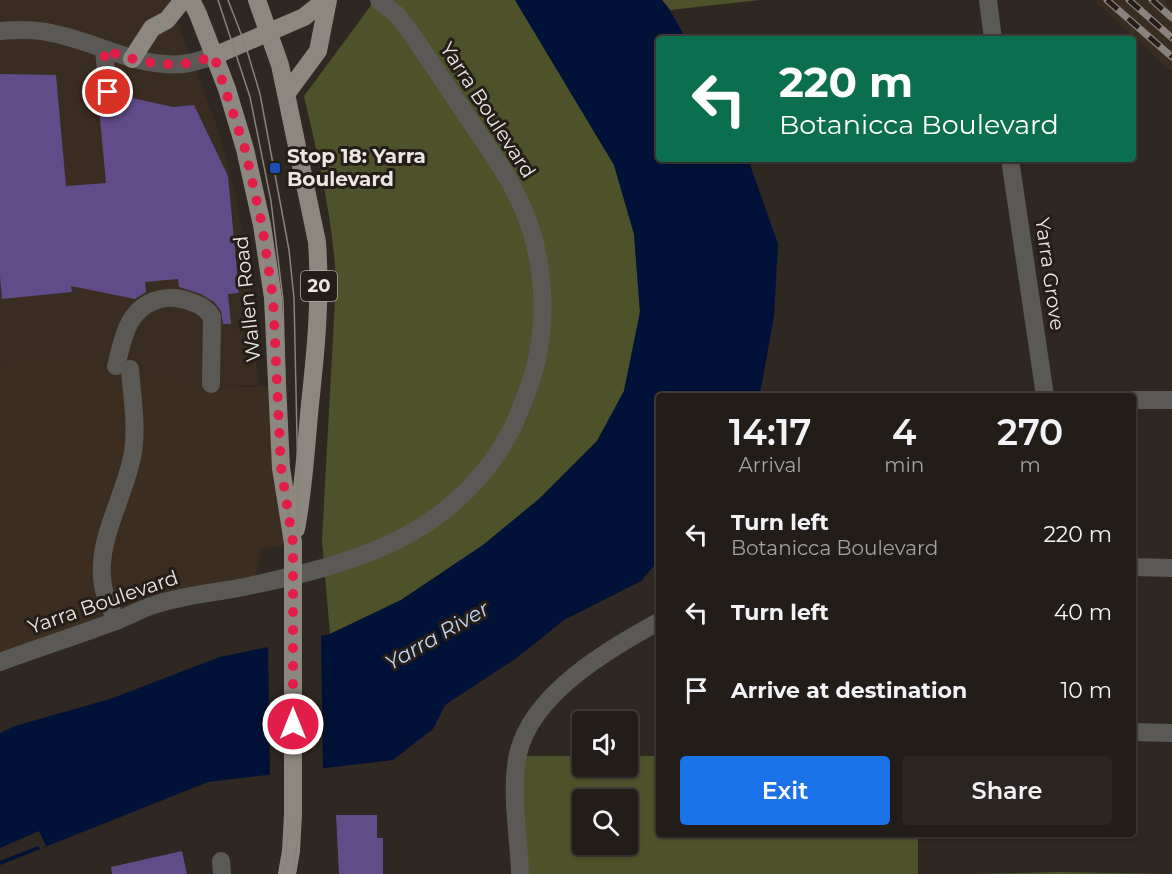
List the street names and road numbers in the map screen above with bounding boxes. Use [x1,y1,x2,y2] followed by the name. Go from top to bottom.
[435,38,541,182] street label: Yarra Boulevard
[1030,216,1070,332] street label: Yarra Grove
[228,235,266,363] street label: Wallen Road
[301,271,337,301] road number: 20
[25,565,181,639] street label: Yarra Boulevard

